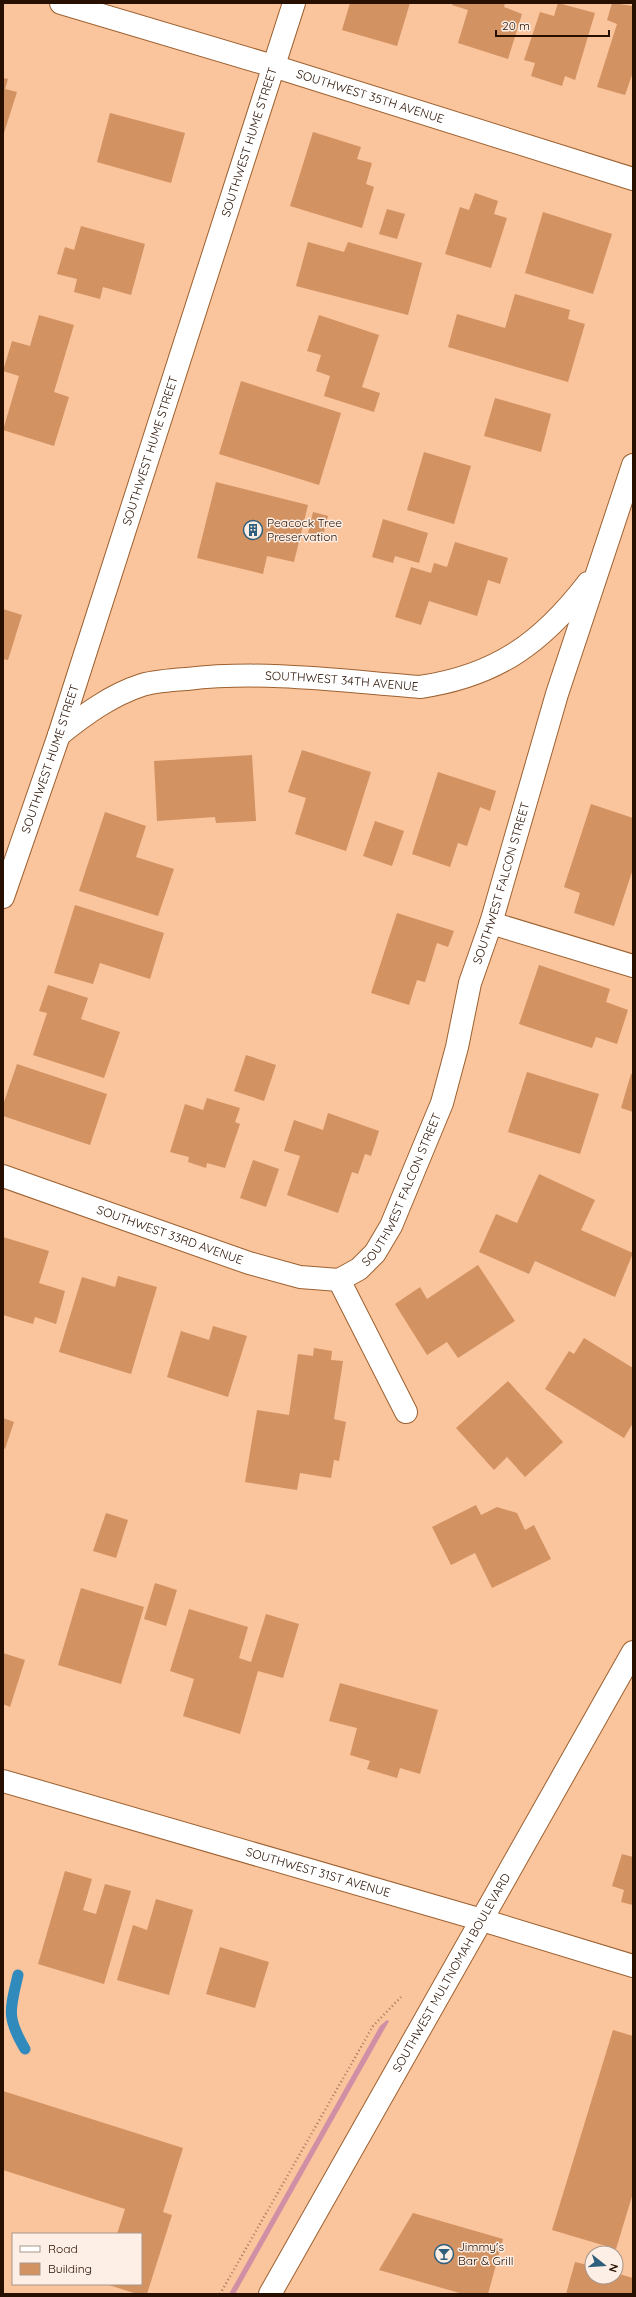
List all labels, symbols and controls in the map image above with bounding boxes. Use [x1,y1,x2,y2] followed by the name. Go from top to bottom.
[496,12,609,38] scale bar
[502,18,530,33] text: 20 m
[218,65,280,219] street label: SOUTHWEST HUME STREET
[295,66,446,126] street label: SOUTHWEST 35TH AVENUE
[119,374,181,527] street label: SOUTHWEST HUME STREET
[267,515,342,544] place label: Peacock Tree Preservation
[242,519,264,541] building icon: Peacock Tree Preservation
[265,668,419,694] street label: SOUTHWEST 34TH AVENUE
[18,682,82,835] street label: SOUTHWEST HUME STREET
[469,800,532,966] street label: SOUTHWEST FALCON STREET
[358,1111,444,1269] street label: SOUTHWEST FALCON STREET
[95,1202,245,1267] street label: SOUTHWEST 33RD AVENUE
[244,1844,392,1900] street label: SOUTHWEST 31ST AVENUE
[389,1870,513,2075] street label: SOUTHWEST MULTNOMAH BOULEVARD
[12,2233,142,2285] legend
[458,2239,513,2268] place label: Jimmy's Bar & Grill
[48,2241,78,2256] text: Road
[433,2243,455,2265] bar icon: Jimmy's Bar & Grill
[584,2245,624,2285] north arrow
[48,2261,92,2276] text: Building
[606,2262,621,2274] text: N

